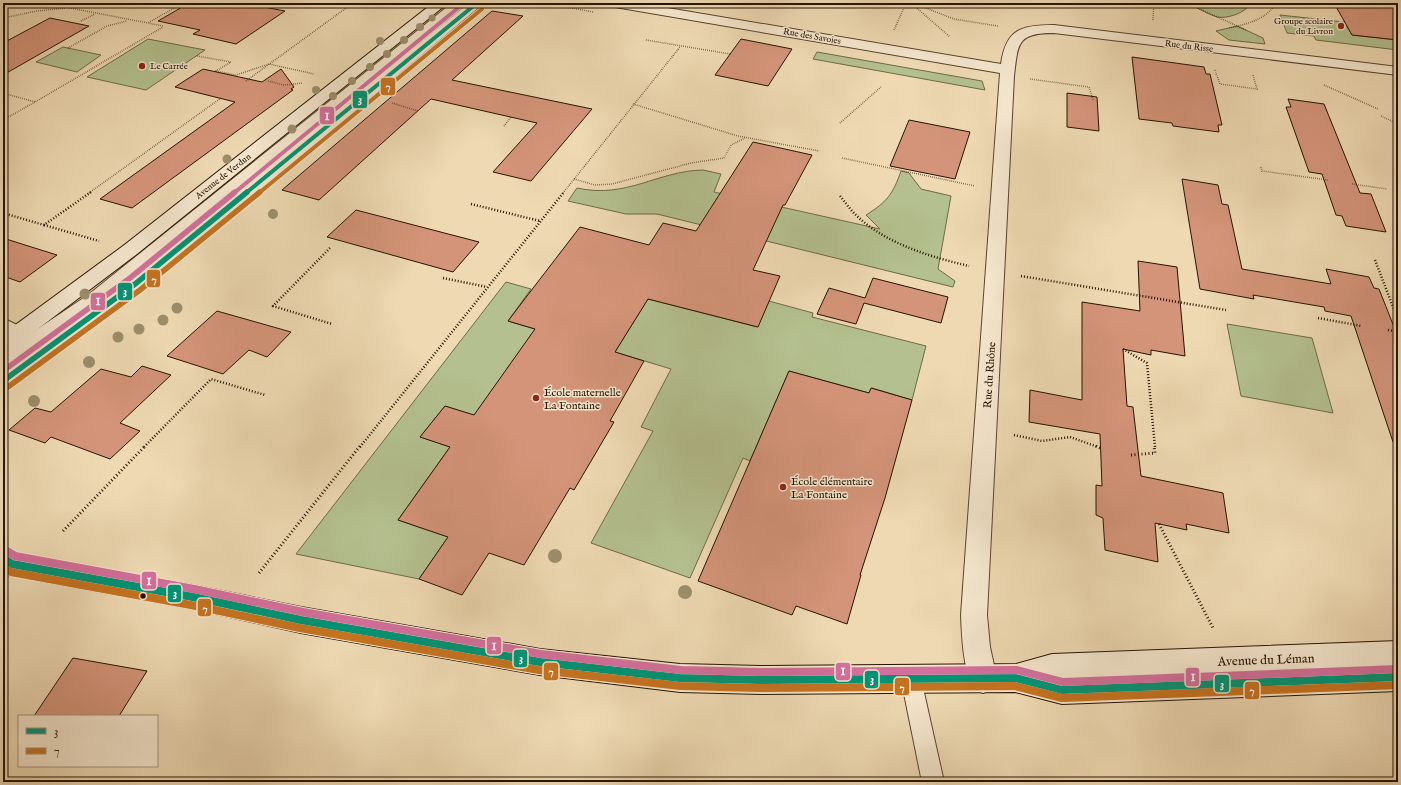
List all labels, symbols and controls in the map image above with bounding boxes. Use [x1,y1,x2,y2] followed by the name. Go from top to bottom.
[1274,16,1333,37] place label: Groupe scolaire du Livron
[1336,21,1346,31] marker: Groupe scolaire du Livron
[782,26,842,47] street label: Rue des Savoies
[1164,38,1214,55] street label: Rue du Risse
[137,61,147,71] marker: Le Carrée
[150,61,188,72] place label: Le Carrée
[380,77,396,96] line badge: 7
[385,80,391,94] text: 7
[352,90,368,109] line badge: 3
[358,93,362,107] text: 3
[319,106,335,125] line badge: I
[325,110,330,124] text: I
[193,151,253,202] street label: Avenue de Verdun
[146,269,161,288] line badge: 7
[151,273,157,287] text: 7
[117,282,133,301] line badge: 3
[123,285,127,299] text: 3
[90,292,106,311] line badge: I
[96,295,101,309] text: I
[981,341,999,409] street label: Rue du Rhône
[544,386,621,413] place label: École maternelle La Fontaine
[531,393,541,403] marker: École maternelle La Fontaine
[791,475,873,502] place label: École élémentaire La Fontaine
[778,482,788,492] marker: École élémentaire La Fontaine
[141,571,157,590] line badge: I
[147,575,152,589] text: I
[167,584,182,603] line badge: 3
[173,587,177,601] text: 3
[138,591,148,601] unlabelled marker
[197,598,212,617] line badge: 7
[202,602,208,616] text: 7
[486,636,502,655] line badge: I
[492,640,497,654] text: I
[513,649,528,668] line badge: 3
[1216,650,1315,671] street label: Avenue du Léman
[519,652,523,666] text: 3
[543,662,559,681] line badge: 7
[835,662,851,681] line badge: I
[548,665,554,679] text: 7
[841,665,846,679] text: I
[1185,667,1200,687] line badge: I
[864,670,879,689] line badge: 3
[1191,671,1196,685] text: I
[870,673,874,687] text: 3
[1214,674,1230,693] line badge: 3
[894,677,910,696] line badge: 7
[1220,678,1224,692] text: 3
[899,681,905,695] text: 7
[1244,681,1260,700] line badge: 7
[1249,684,1255,698] text: 7
[18,715,158,767] legend
[54,724,58,739] text: 3
[54,744,60,759] text: 7

